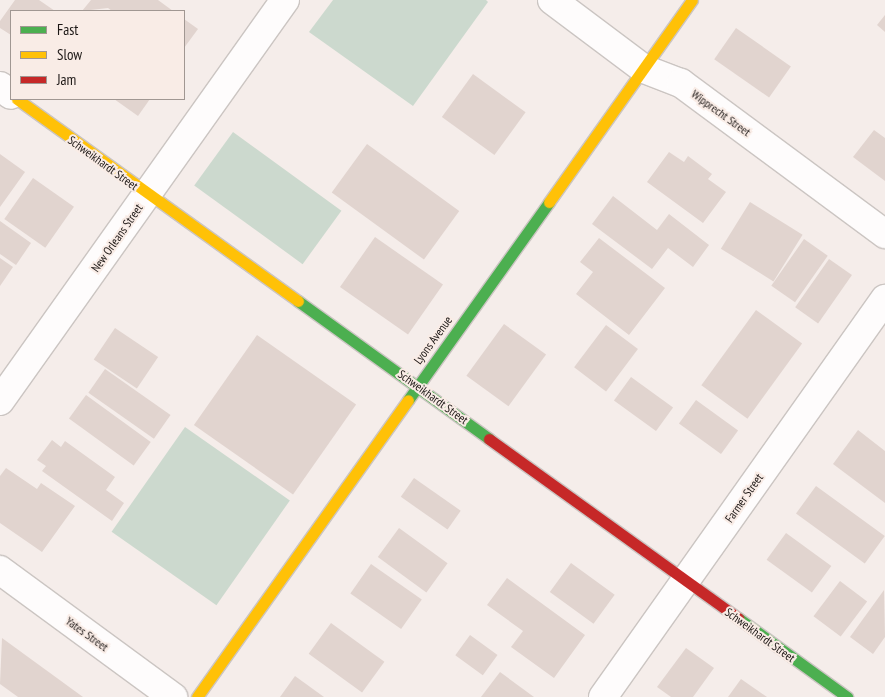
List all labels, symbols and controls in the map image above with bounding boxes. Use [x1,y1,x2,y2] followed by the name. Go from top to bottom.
[10,10,185,100] legend
[57,20,78,39] text: Fast
[57,45,82,64] text: Slow
[57,70,76,89] text: Jam
[689,87,753,139] street label: Wipprecht Street
[65,133,141,193] street label: Schweikhardt Street
[88,201,146,275] street label: New Orleans Street
[411,313,455,367] street label: Lyons Avenue
[395,367,471,427] street label: Schweikhardt Street
[722,471,766,525] street label: Farmer Street
[722,605,798,665] street label: Schweikhardt Street
[63,614,111,654] street label: Yates Street

